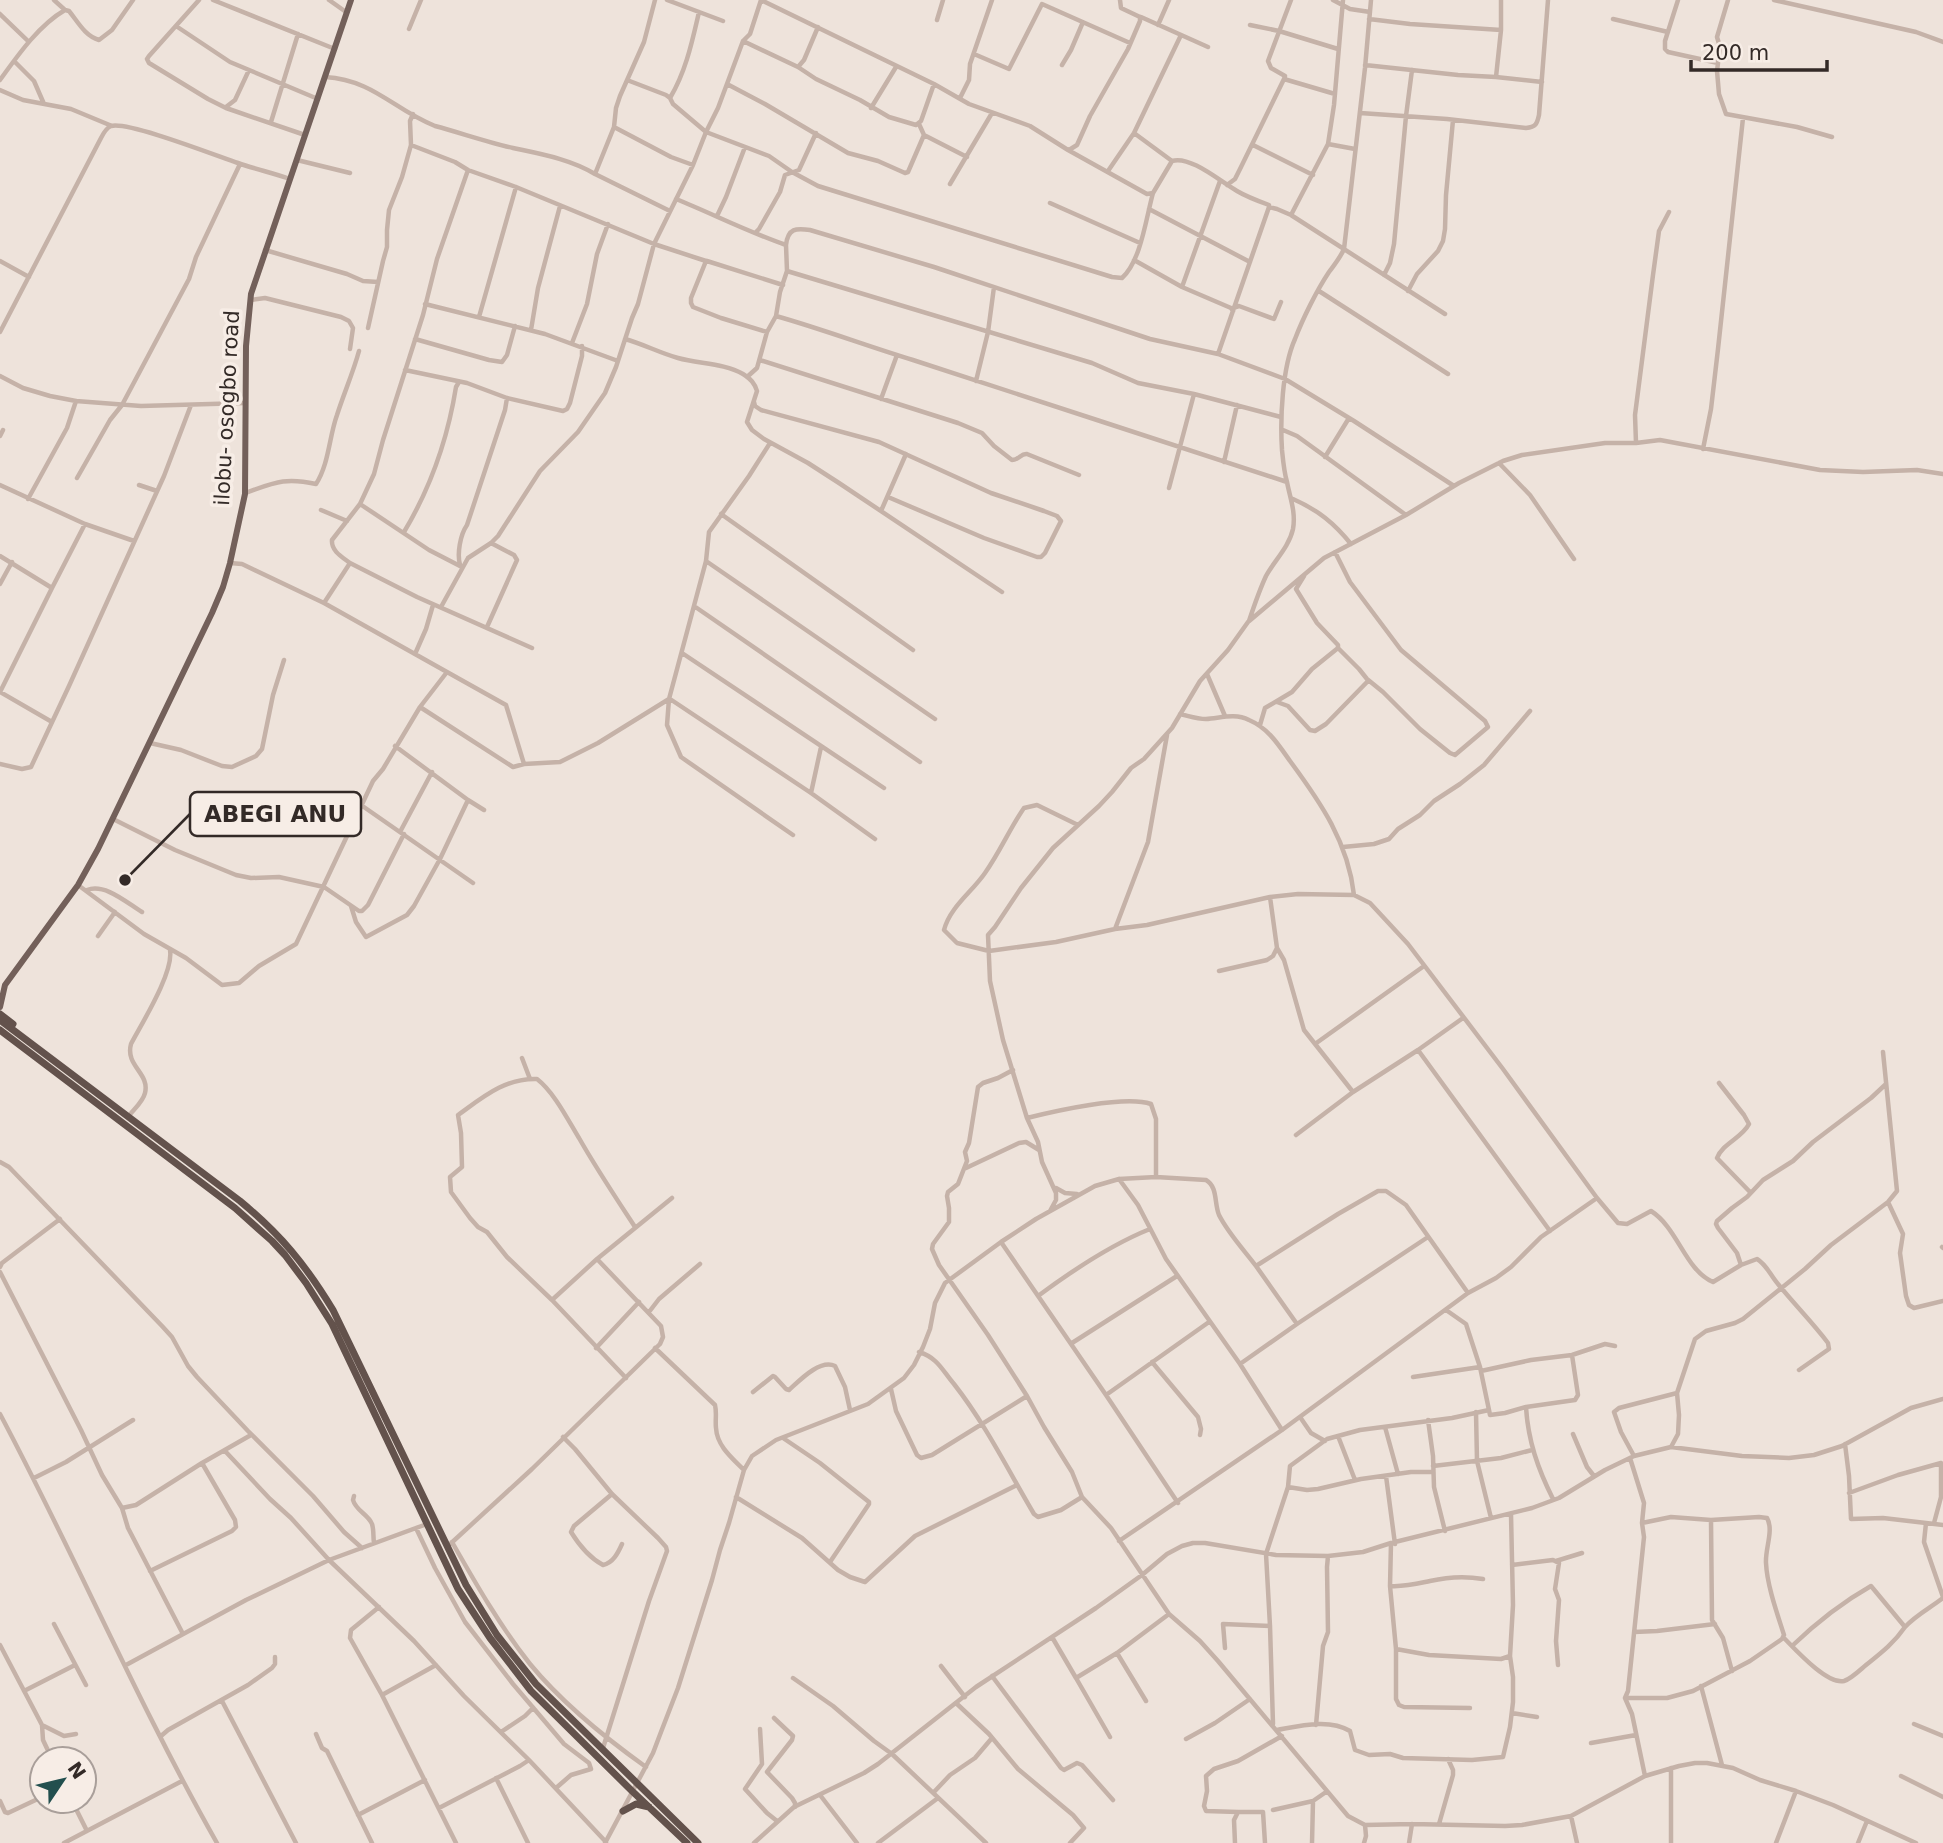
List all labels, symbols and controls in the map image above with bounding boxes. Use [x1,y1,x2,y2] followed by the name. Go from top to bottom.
[1691,28,1828,72] scale bar
[1702,41,1769,65] text: 200 m
[210,310,244,506] street label: ilobu- osogbo road
[190,792,361,836] callout: ABEGI ANU
[204,801,346,827] text: ABEGI ANU
[28,1745,98,1815] north arrow
[63,1757,90,1783] text: N

